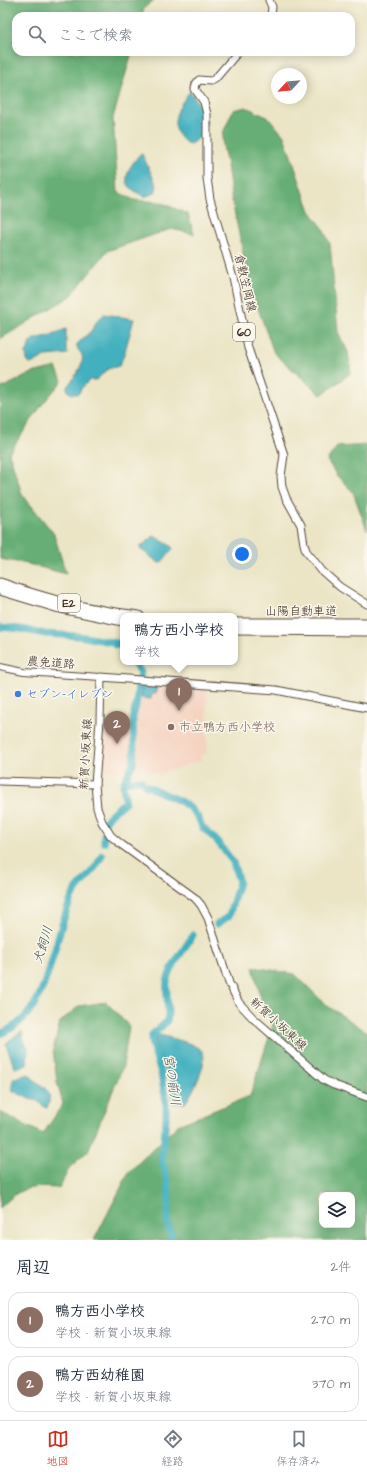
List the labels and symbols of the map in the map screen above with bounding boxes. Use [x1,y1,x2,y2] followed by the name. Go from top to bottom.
[271,68,307,104] north arrow
[230,252,260,314] street label: 倉敷笠岡線
[233,323,255,341] road number: 60
[232,544,252,564] your location
[58,594,80,612] road number: E2
[265,603,337,620] street label: 山陽自動車道
[26,653,76,673] street label: 農免道路
[166,678,192,711] pin: 1
[26,686,114,703] place label: セブン-イレブン
[13,689,23,699] marker: セブン-イレブン
[104,711,130,744] pin: 2
[76,718,96,790] street label: 新賀小坂東線
[179,719,275,736] place label: 市立鴨方西小学校
[166,722,176,732] marker: 市立鴨方西小学校
[29,924,57,966] water label: 犬飼川
[246,994,310,1054] street label: 新賀小坂東線
[159,1053,185,1107] water label: 宮の前川

